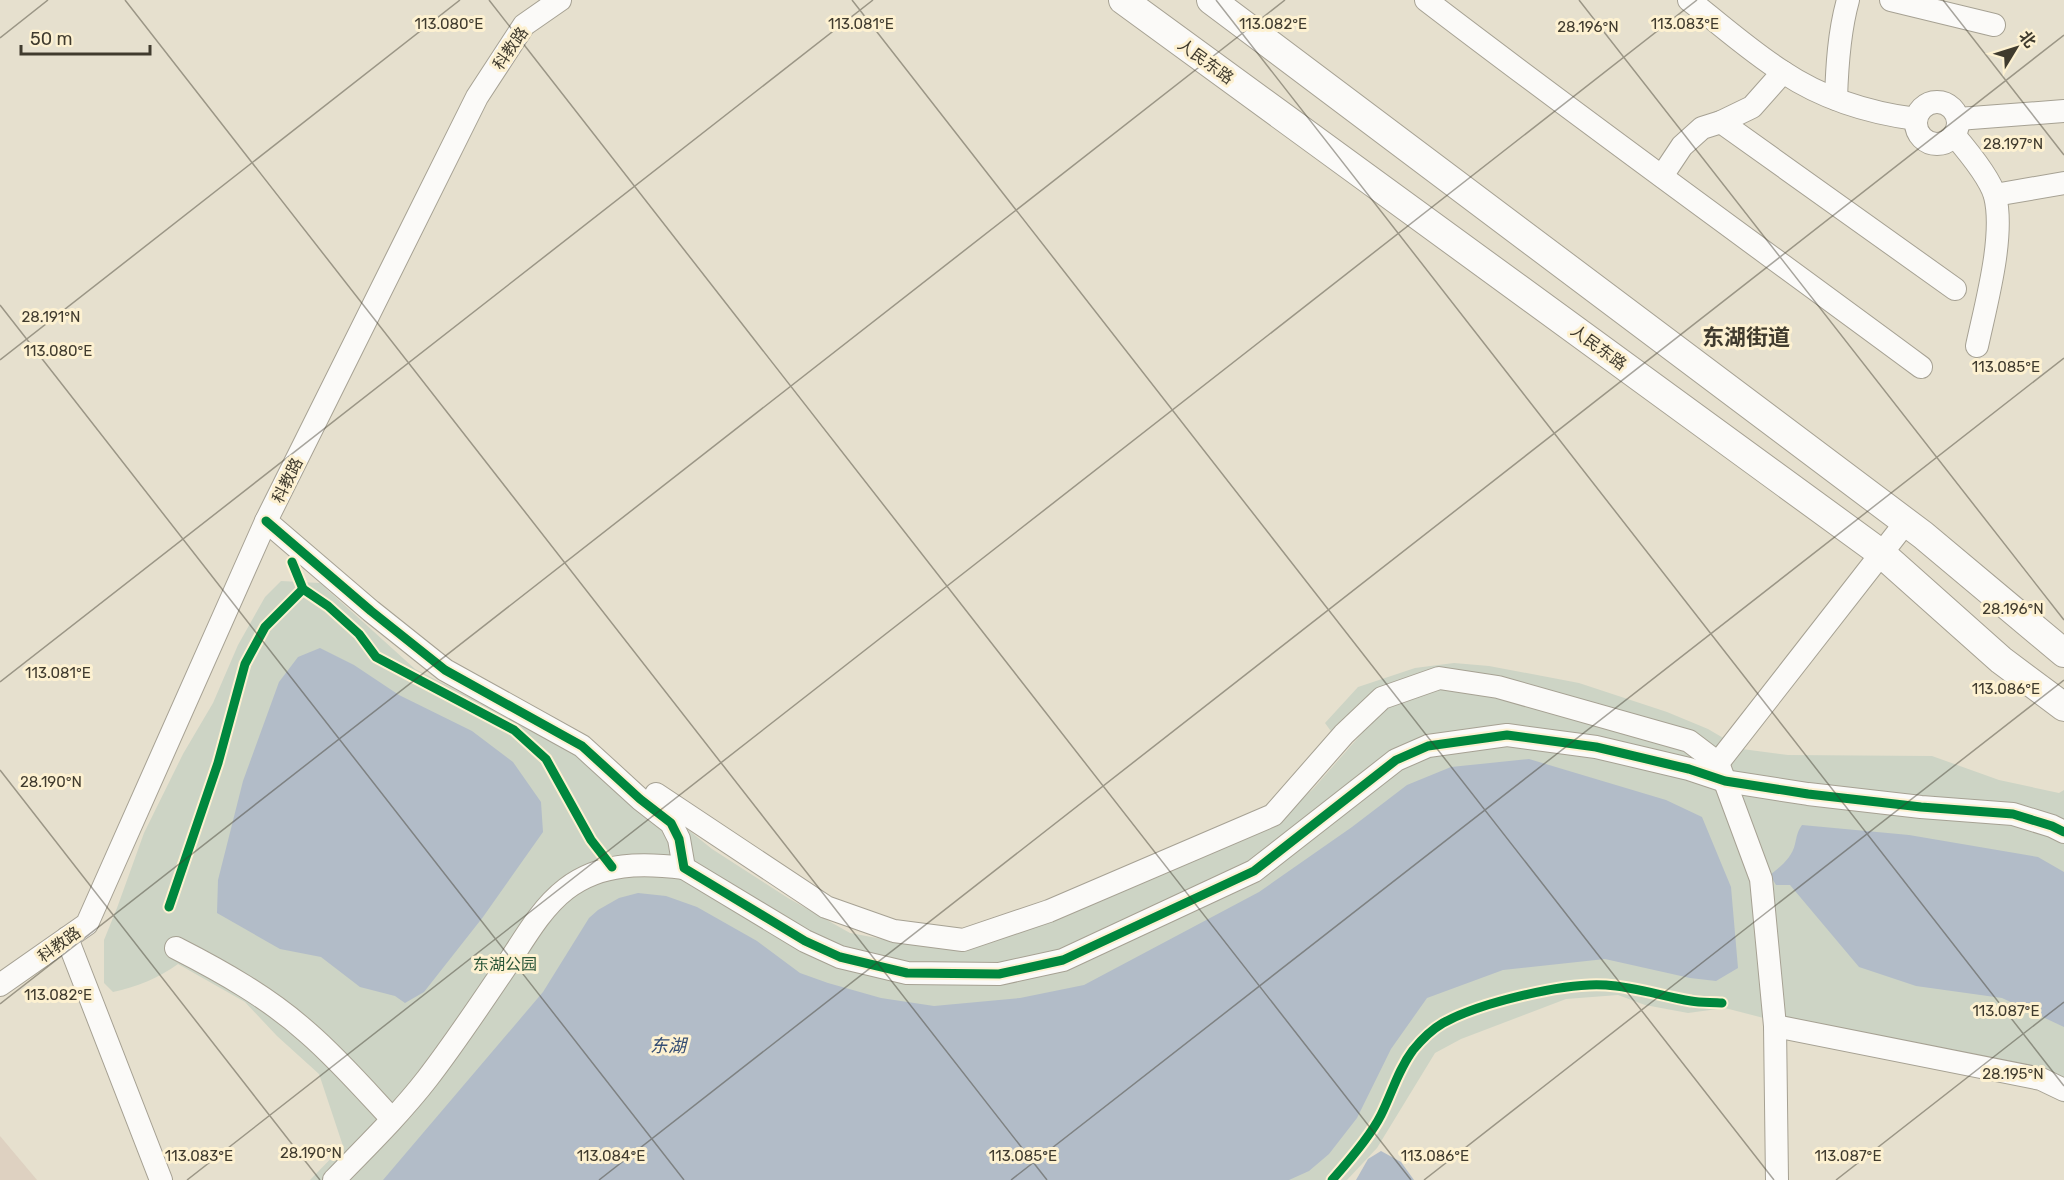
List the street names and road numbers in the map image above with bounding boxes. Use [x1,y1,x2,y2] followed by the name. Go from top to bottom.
[489,23,532,73] street label: 科教路
[1174,35,1237,88] street label: 人民东路
[1567,321,1630,374] street label: 人民东路
[268,454,307,506] street label: 科教路
[34,923,84,966] street label: 科教路

